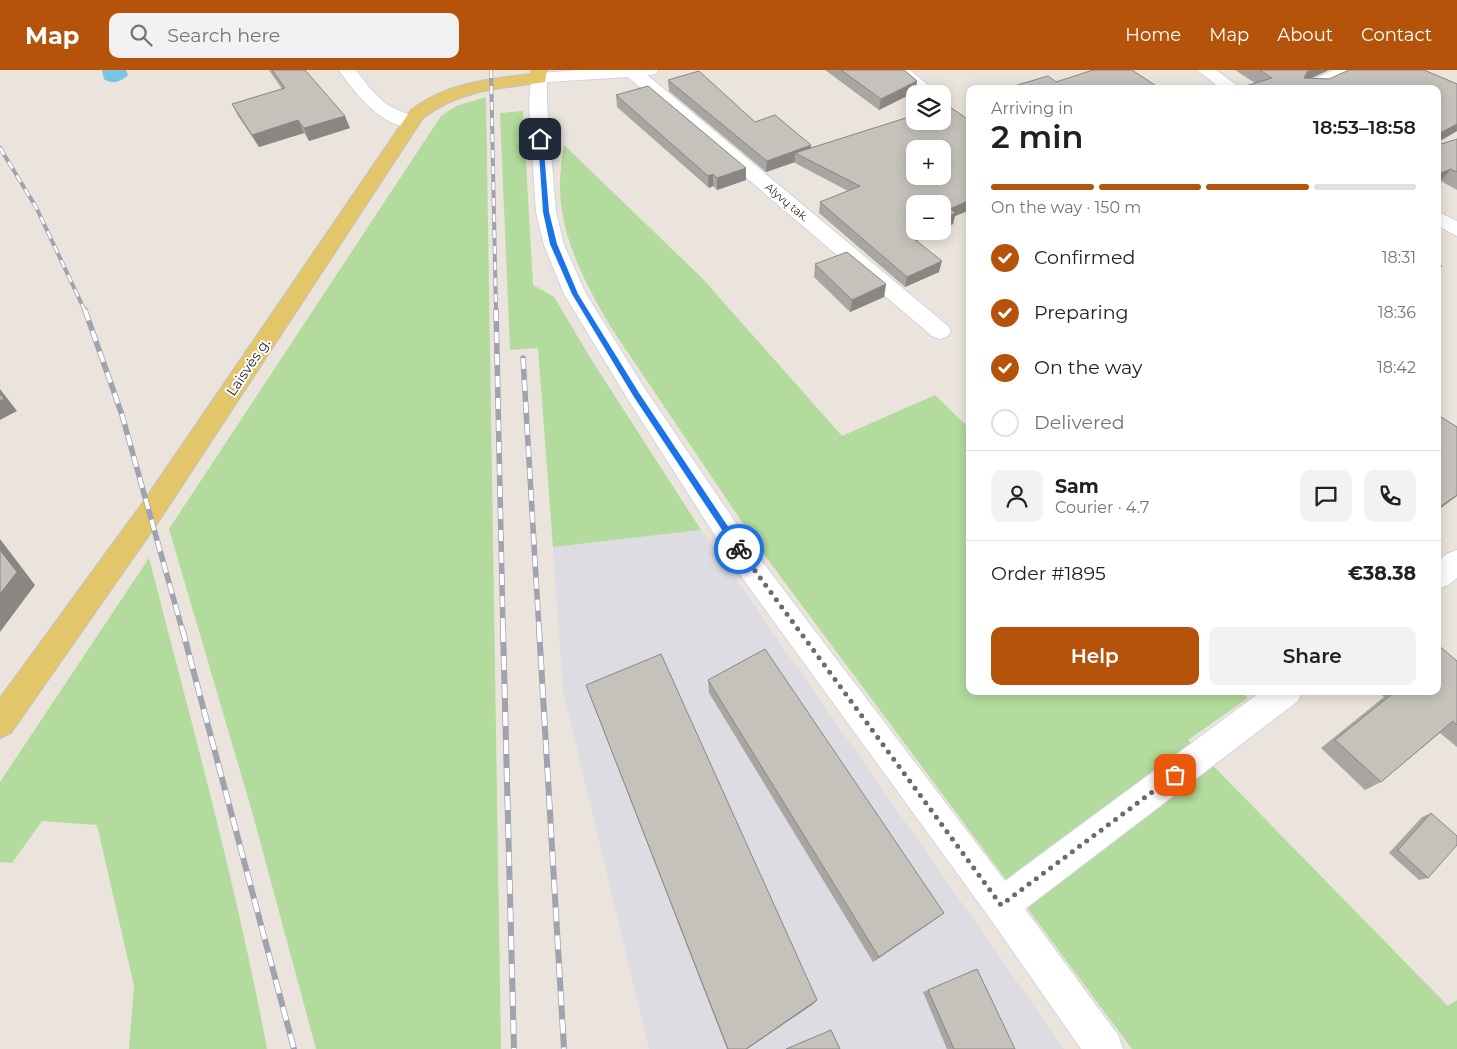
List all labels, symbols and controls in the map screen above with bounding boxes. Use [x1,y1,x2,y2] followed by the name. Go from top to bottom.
[109,13,459,58] search box
[25,21,79,50] text: Map
[127,21,155,49] icon: search
[167,24,280,47] text: Search here
[1125,24,1181,46] text: Home
[1209,24,1249,46] text: Map
[1277,24,1333,46] text: About
[1361,24,1432,46] text: Contact
[906,85,951,240] map controls
[906,85,951,130] button: layers
[991,99,1073,118] text: Arriving in
[1313,116,1416,139] text: 18:53–18:58
[991,117,1083,156] text: 2 min
[519,118,561,160] pin
[526,125,554,153] icon: home
[906,140,951,185] button: +
[762,180,812,224] street label: Alyvų tak.
[906,195,951,240] button: −
[991,198,1141,217] text: On the way · 150 m
[991,244,1019,272] icon: check
[1034,246,1135,269] text: Confirmed
[1382,248,1416,267] text: 18:31
[991,299,1019,327] icon: check
[1034,301,1129,324] text: Preparing
[1378,303,1416,322] text: 18:36
[222,335,274,399] street label: Laisvės g.
[991,354,1019,382] icon: check
[1034,356,1142,379] text: On the way
[1377,358,1416,377] text: 18:42
[1034,411,1125,434] text: Delivered
[991,470,1043,522] button: person
[1300,470,1352,522] button: chat
[1364,470,1416,522] button: phone
[1055,475,1099,498] text: Sam
[1055,498,1149,517] text: Courier · 4.7
[714,524,764,574] courier
[725,535,753,563] icon: bike
[991,562,1106,585] text: Order #1895
[1348,562,1416,585] text: €38.38
[991,627,1199,685] button: Help
[1209,627,1416,685] button: Share
[1154,754,1196,796] pin
[1161,761,1189,789] icon: bag

